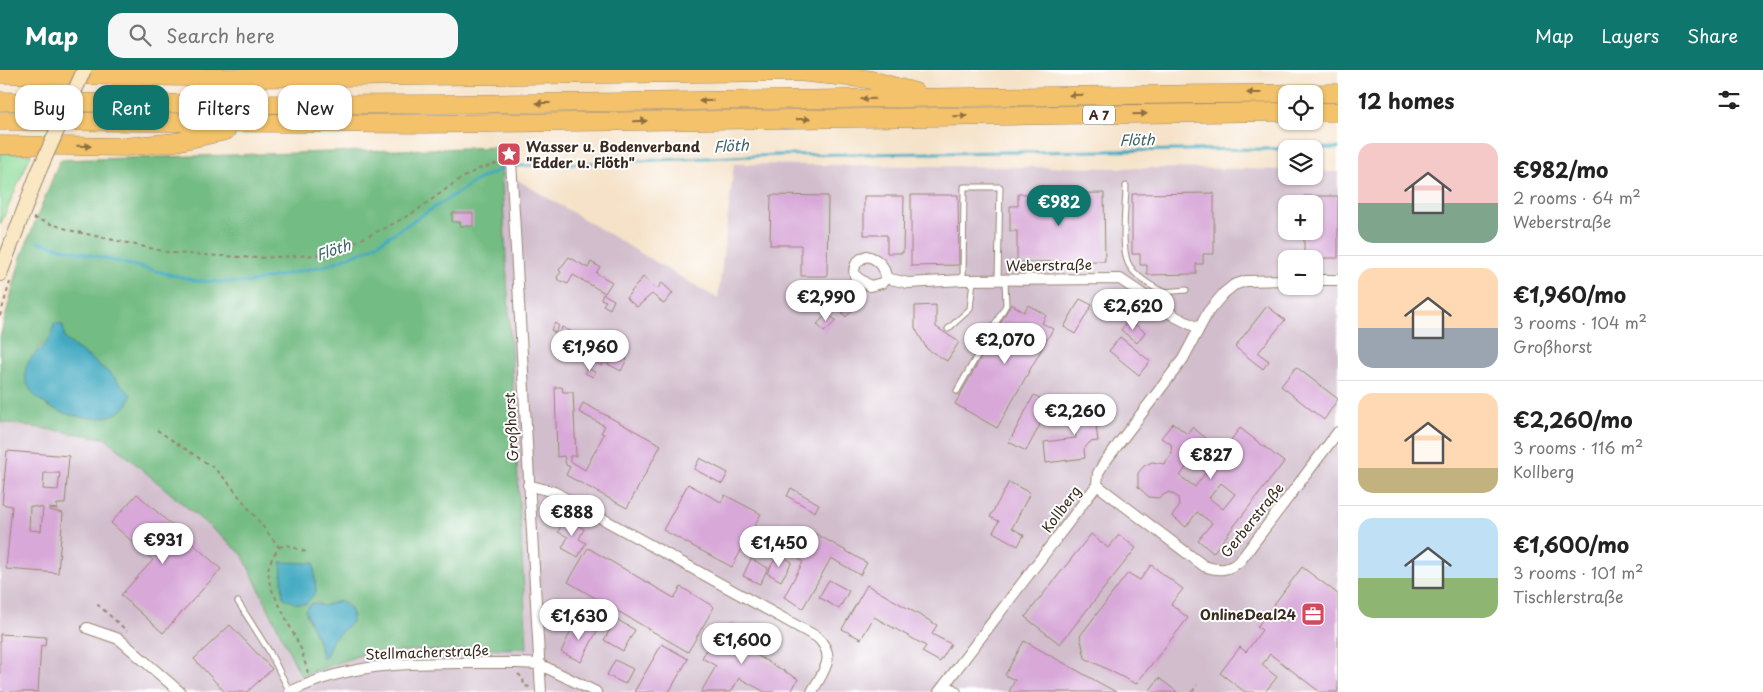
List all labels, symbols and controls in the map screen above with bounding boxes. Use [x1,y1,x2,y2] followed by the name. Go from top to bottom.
[108,13,458,58] search box
[25,17,78,53] text: Map
[126,21,154,49] icon: search
[166,21,275,49] text: Search here
[1535,22,1574,49] text: Map
[1602,22,1659,49] text: Layers
[1687,22,1738,49] text: Share
[1358,84,1455,116] text: 12 homes
[15,85,83,130] chip: Buy
[93,85,169,130] chip: Rent
[179,85,268,130] chip: Filters
[278,85,352,130] chip: New
[1278,85,1323,295] map controls
[1278,85,1323,130] button: locate
[1715,86,1743,114] icon: filters
[1246,89,1262,97] one-way arrow
[1068,91,1084,99] one-way arrow
[860,95,876,103] one-way arrow
[697,97,713,105] one-way arrow
[534,99,550,107] one-way arrow
[1083,106,1115,124] road number: A 7
[1132,110,1148,118] one-way arrow
[952,112,968,120] one-way arrow
[795,115,811,123] one-way arrow
[632,117,648,125] one-way arrow
[1119,127,1156,151] water label: Flöth
[713,133,750,157] water label: Flöth
[526,136,701,173] place label: Wasser u. Bodenverband "Edder u. Flöth"
[1278,140,1323,185] button: layers
[496,141,522,167] place icon: Wasser u. Bodenverband "Edder u. Flöth"
[76,142,92,150] one-way arrow
[1513,153,1608,185] text: €982/mo
[1398,163,1458,223] icon: home
[1029,184,1089,227] pin: €982
[1513,185,1641,209] text: 2 rooms · 64 m²
[1038,189,1080,213] text: €982
[1278,195,1323,240] button: +
[1513,209,1611,233] text: Weberstraße
[313,232,354,265] water label: Flöth
[1278,250,1323,295] button: −
[1006,254,1092,276] street label: Weberstraße
[1513,278,1626,310] text: €1,960/mo
[785,280,867,322] pin: €2,990
[797,284,855,308] text: €2,990
[1092,288,1174,331] pin: €2,620
[1398,288,1458,348] icon: home
[1103,293,1163,317] text: €2,620
[1513,310,1647,334] text: 3 rooms · 104 m²
[964,322,1046,365] pin: €2,070
[975,327,1035,351] text: €2,070
[549,330,631,372] pin: €1,960
[562,334,618,358] text: €1,960
[1513,334,1592,358] text: Großhorst
[499,391,523,462] street label: Großhorst
[1034,394,1116,436] pin: €2,260
[1044,398,1106,422] text: €2,260
[1513,403,1633,435] text: €2,260/mo
[1398,413,1458,473] icon: home
[1513,435,1643,459] text: 3 rooms · 116 m²
[1181,438,1241,480] pin: €827
[1190,442,1232,466] text: €827
[1513,459,1574,483] text: Kollberg
[1215,478,1289,562] street label: Gerberstraße
[1037,481,1085,537] street label: Kollberg
[542,494,602,537] pin: €888
[551,499,593,523] text: €888
[133,522,193,565] pin: €931
[738,526,820,568] pin: €1,450
[143,527,183,551] text: €931
[1513,528,1629,560] text: €1,600/mo
[751,530,807,554] text: €1,450
[1398,538,1458,598] icon: home
[1513,560,1644,584] text: 3 rooms · 101 m²
[1513,584,1623,608] text: Tischlerstraße
[538,598,620,641] pin: €1,630
[1300,601,1326,627] office icon: OnlineDeal24
[550,603,608,627] text: €1,630
[1200,604,1296,625] place label: OnlineDeal24
[701,622,783,665] pin: €1,600
[713,627,771,651] text: €1,600
[365,639,489,665] street label: Stellmacherstraße

